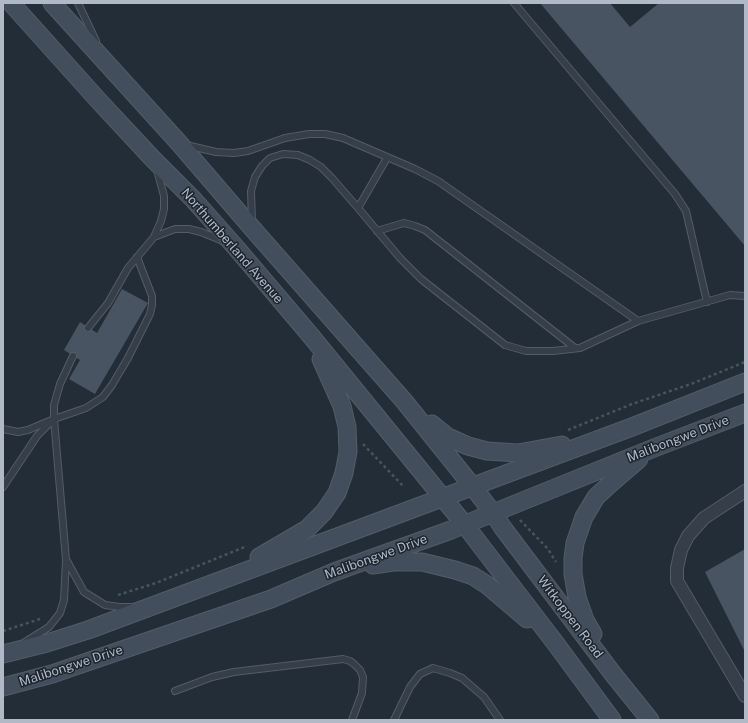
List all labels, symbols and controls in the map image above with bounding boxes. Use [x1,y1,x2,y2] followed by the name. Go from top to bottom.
[178,185,286,307] street label: Northumberland Avenue
[625,412,731,466] street label: Malibongwe Drive
[323,531,429,583] street label: Malibongwe Drive
[534,573,606,661] street label: Witkoppen Road
[17,642,125,690] street label: Malibongwe Drive

